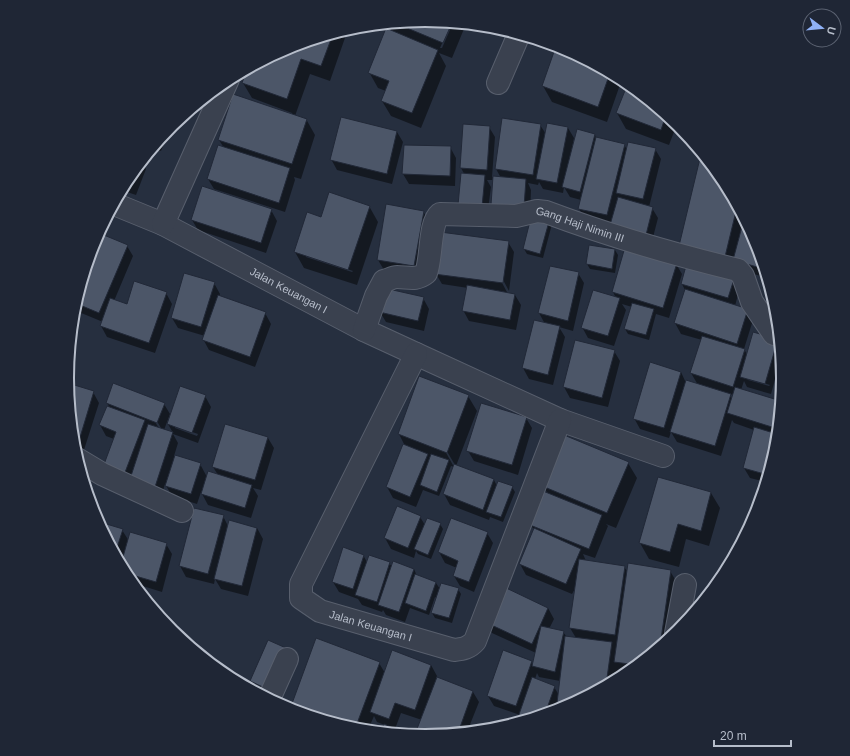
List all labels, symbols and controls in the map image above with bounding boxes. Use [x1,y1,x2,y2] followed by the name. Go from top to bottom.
[802,8,842,48] north arrow
[825,25,838,36] text: U
[535,205,626,244] street label: Gang Haji Nimin III
[248,265,329,316] street label: Jalan Keuangan I
[328,608,414,644] street label: Jalan Keuangan I
[714,722,791,748] scale bar
[720,729,747,743] text: 20 m

